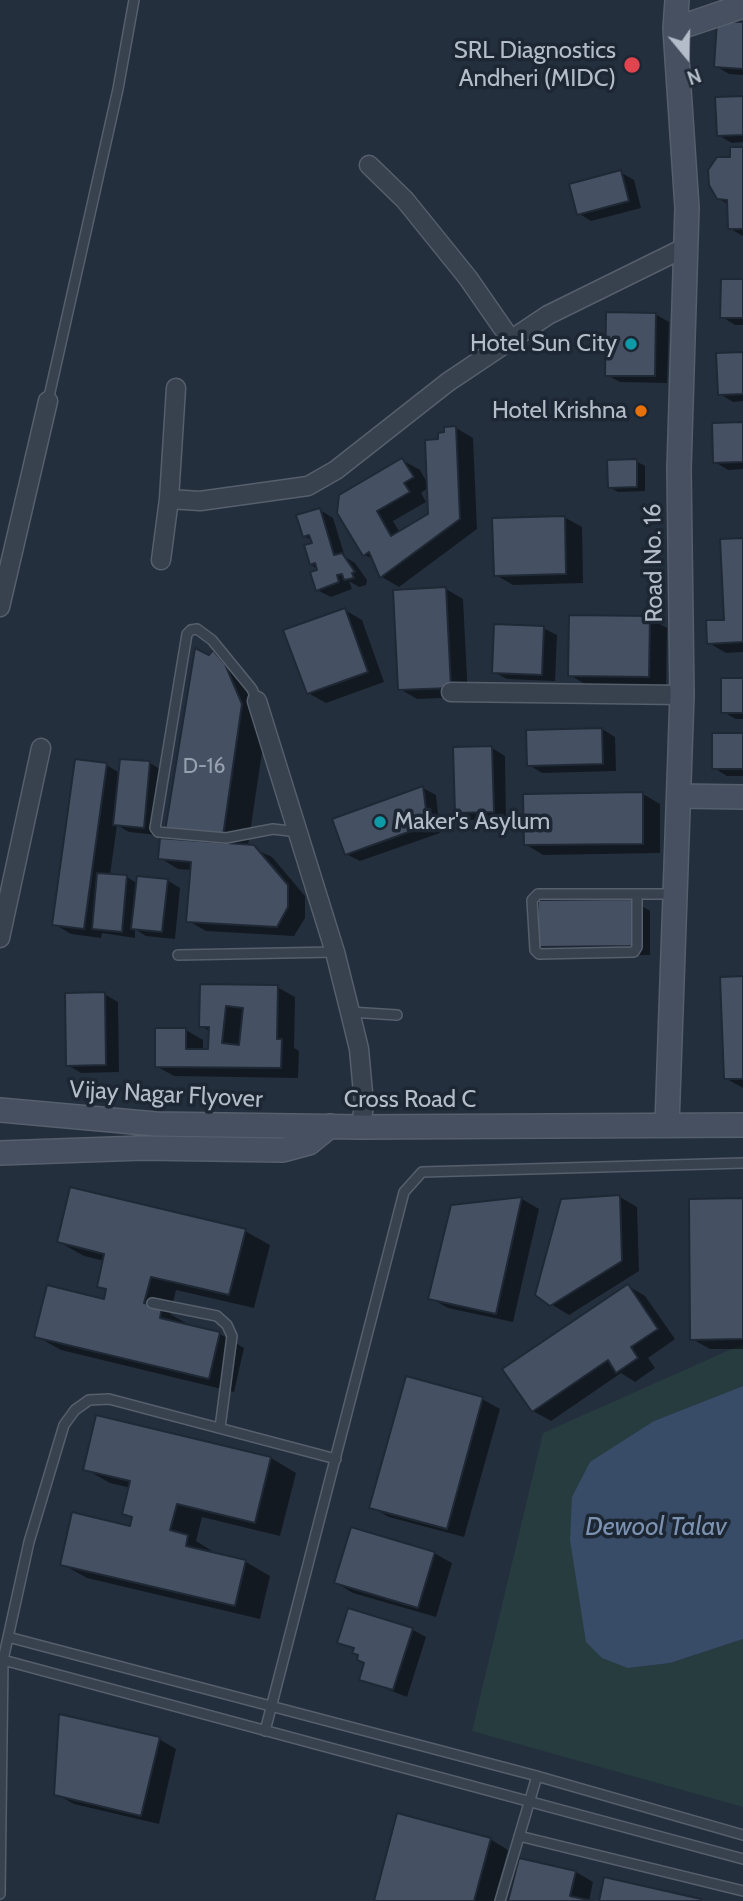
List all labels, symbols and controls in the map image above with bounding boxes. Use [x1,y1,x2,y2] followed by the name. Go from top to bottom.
[652,21,722,91] north arrow
[454,37,616,93] place label: SRL Diagnostics Andheri (MIDC)
[622,55,642,75] marker: SRL Diagnostics Andheri (MIDC)
[684,63,704,89] text: N
[470,330,617,358] place label: Hotel Sun City
[623,336,639,352] marker: Hotel Sun City
[492,397,627,425] place label: Hotel Krishna
[633,403,649,419] marker: Hotel Krishna
[639,503,669,623] street label: Road No. 16
[183,754,225,780] house number: D-16
[394,808,550,836] place label: Maker's Asylum
[372,814,388,830] marker: Maker's Asylum
[69,1076,263,1114] street label: Vijay Nagar Flyover
[344,1086,476,1114] street label: Cross Road C
[585,1511,727,1543] water label: Dewool Talav

